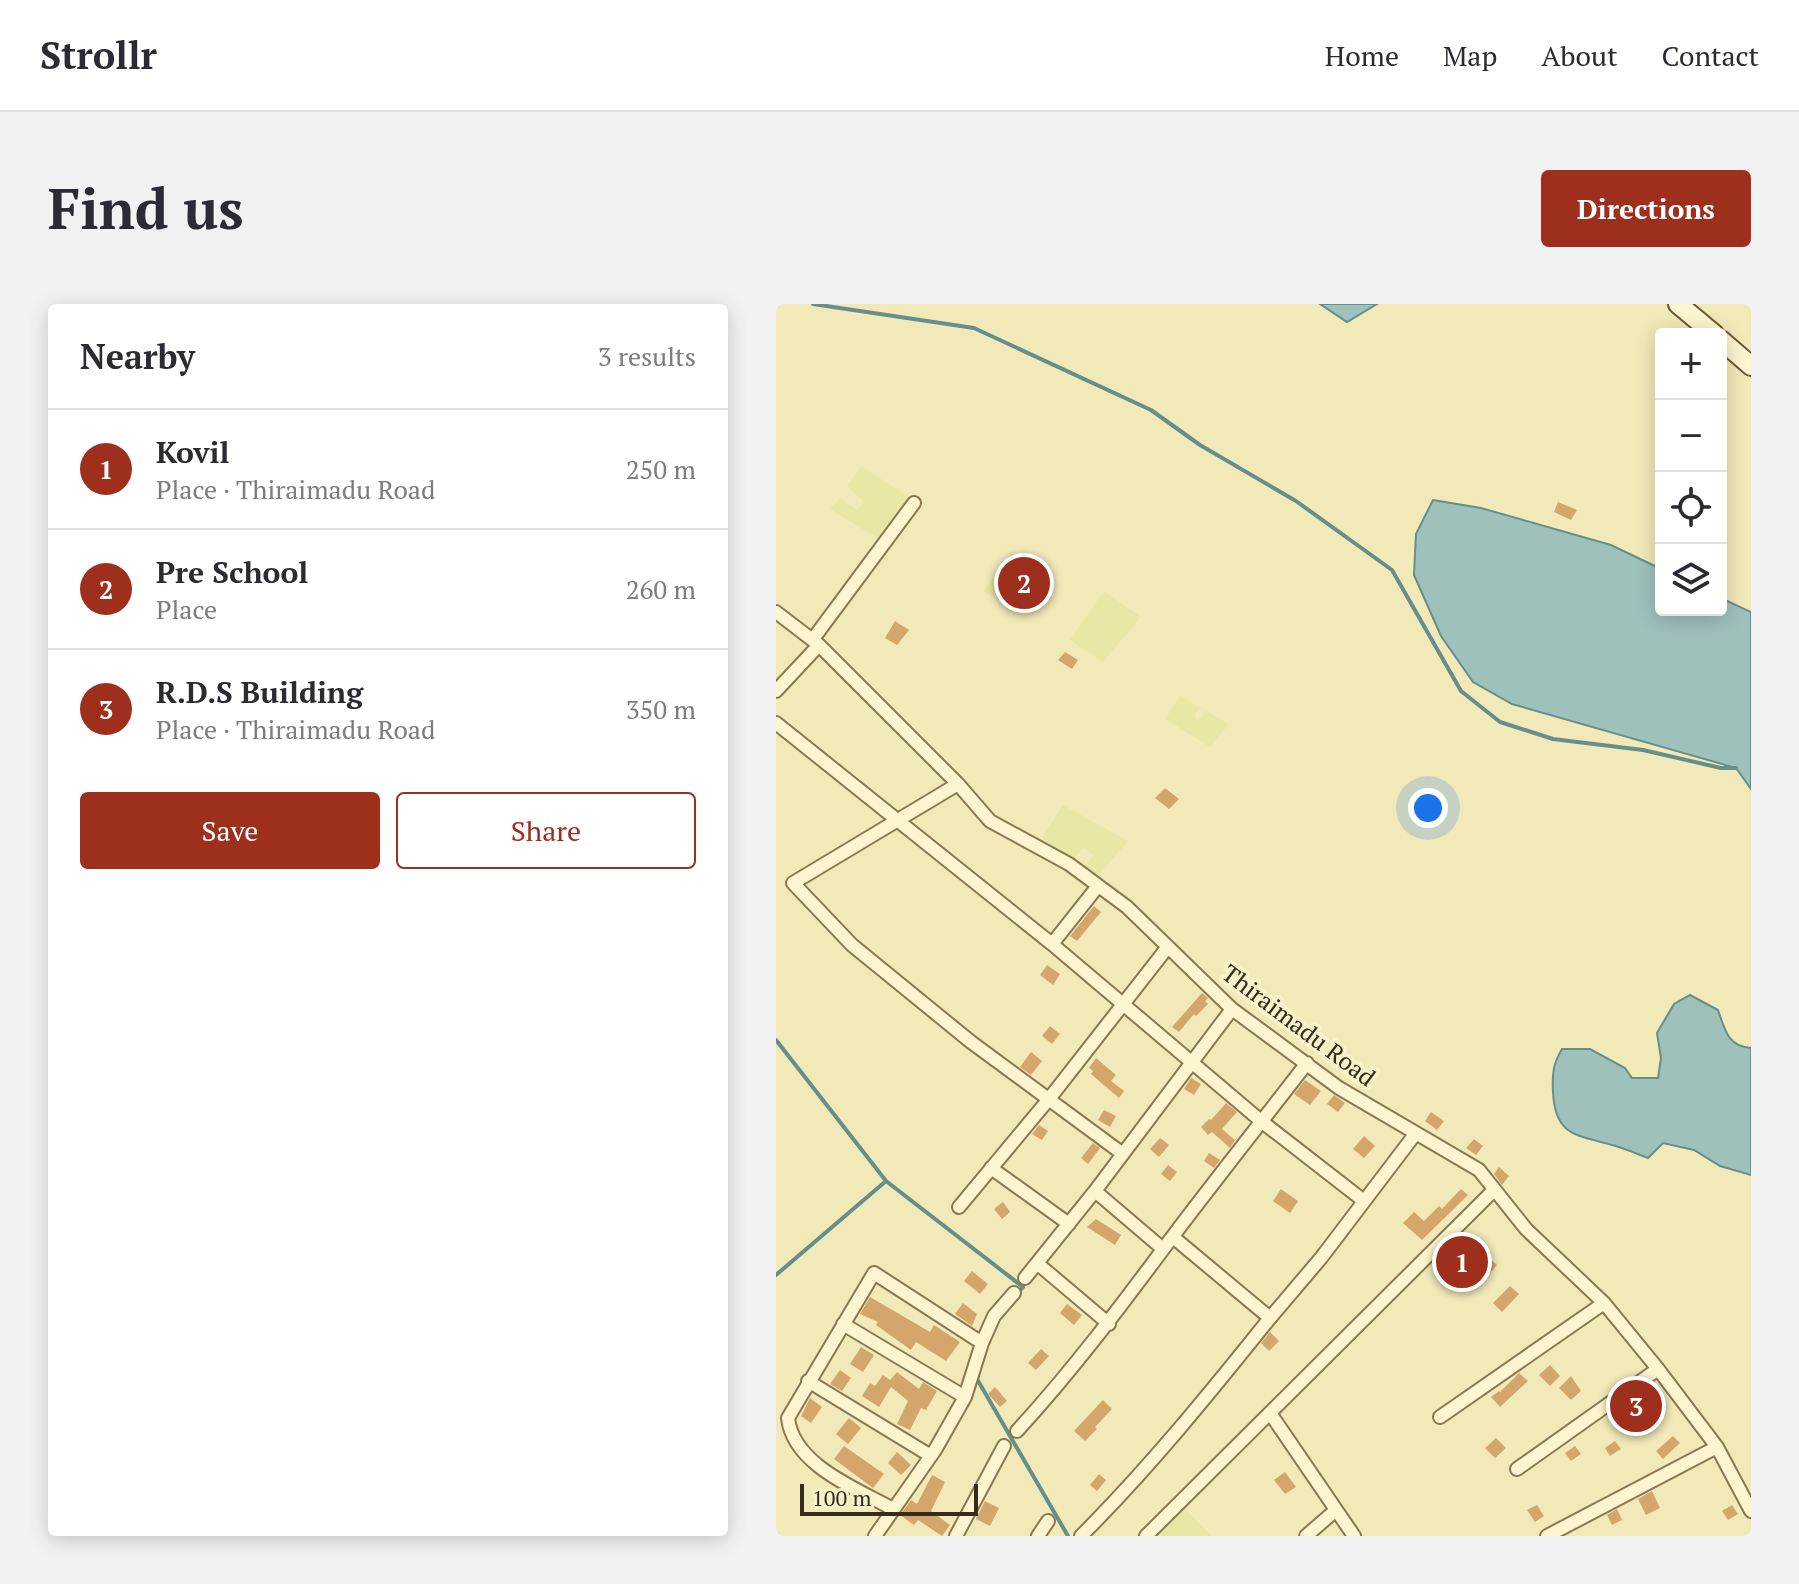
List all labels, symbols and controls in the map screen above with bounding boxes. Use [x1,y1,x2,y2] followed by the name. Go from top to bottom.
[40,30,157,80] text: Strollr
[1325,37,1399,74] text: Home
[1443,37,1497,74] text: Map
[1541,37,1618,74] text: About
[1662,37,1759,74] text: Contact
[1541,170,1751,247] button: Directions
[48,171,244,245] text: Find us
[1655,328,1727,616] map controls
[1655,328,1727,400] button: +
[80,334,195,379] text: Nearby
[598,339,696,373] text: 3 results
[1655,400,1727,472] button: −
[156,432,229,472] text: Kovil
[99,452,113,486] text: 1
[626,452,696,486] text: 250 m
[156,472,435,506] text: Place · Thiraimadu Road
[1655,472,1727,544] button: locate
[1655,544,1727,616] button: layers
[156,552,308,592] text: Pre School
[998,553,1050,613] pin: 2
[99,572,113,606] text: 2
[626,572,696,606] text: 260 m
[156,592,217,626] text: Place
[156,672,363,712] text: R.D.S Building
[99,692,113,726] text: 3
[626,692,696,726] text: 350 m
[156,712,435,746] text: Place · Thiraimadu Road
[1408,788,1448,828] your location
[80,792,380,869] button: Save
[396,792,696,869] button: Share
[1216,957,1382,1093] street label: Thiraimadu Road
[1436,1232,1488,1292] pin: 1
[1610,1376,1662,1436] pin: 3
[800,1480,978,1516] scale bar
[812,1483,872,1512] text: 100 m

